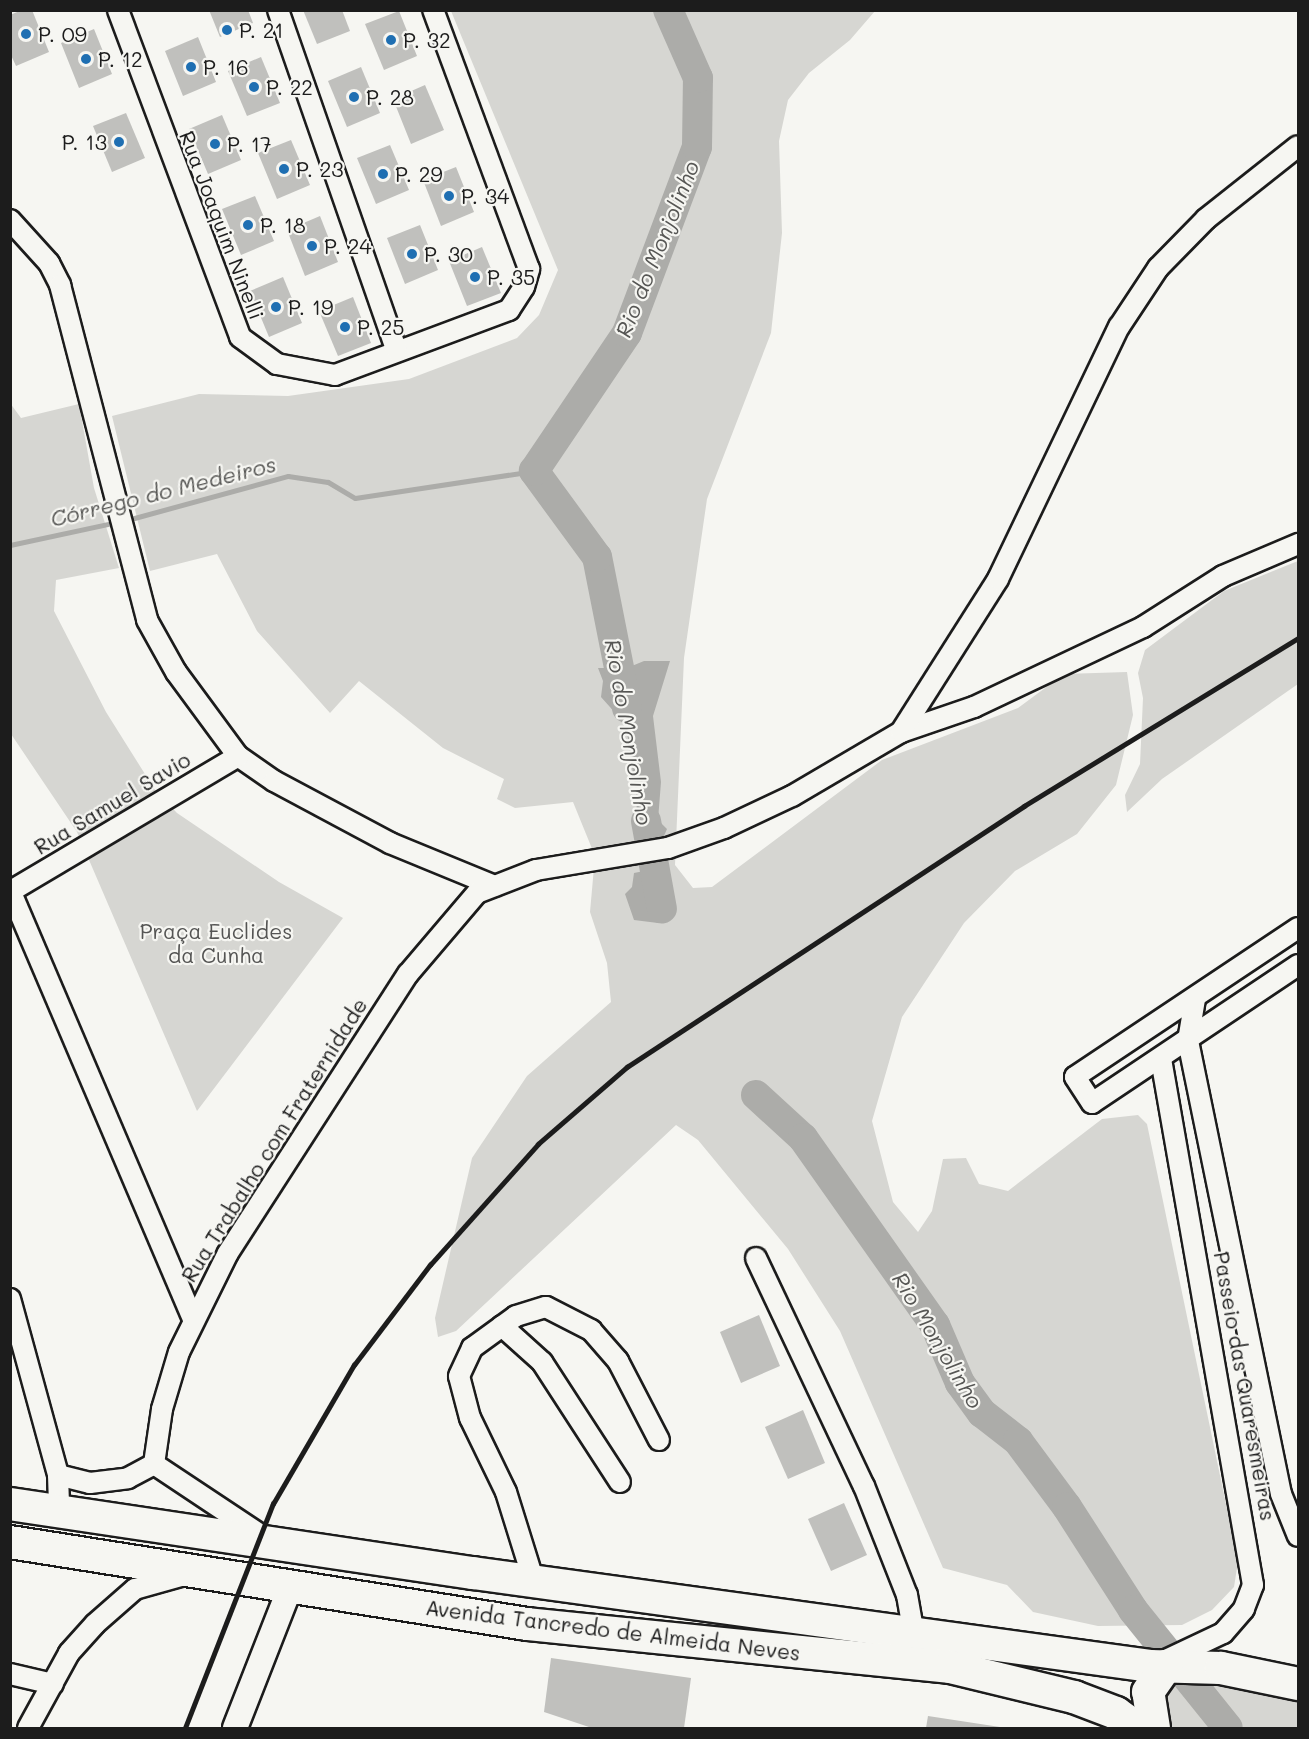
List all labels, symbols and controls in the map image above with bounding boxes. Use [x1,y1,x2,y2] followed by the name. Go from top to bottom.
[239,17,284,43] place label: P. 21
[38,21,87,47] place label: P. 09
[220,23,234,37] marker: P. 21
[19,27,33,41] marker: P. 09
[403,27,451,53] place label: P. 32
[384,33,398,47] marker: P. 32
[98,46,143,72] place label: P. 12
[79,52,93,66] marker: P. 12
[203,54,249,80] place label: P. 16
[184,60,198,74] marker: P. 16
[266,74,313,100] place label: P. 22
[247,80,261,94] marker: P. 22
[366,84,414,110] place label: P. 28
[347,90,361,104] marker: P. 28
[174,127,270,323] street label: Rua Joaquim Ninelli
[62,129,107,155] place label: P. 13
[227,131,272,157] place label: P. 17
[112,135,126,149] marker: P. 13
[208,137,222,151] marker: P. 17
[296,156,344,182] place label: P. 23
[610,157,704,341] water label: Rio do Monjolinho
[395,161,443,187] place label: P. 29
[277,162,291,176] marker: P. 23
[376,167,390,181] marker: P. 29
[461,183,509,209] place label: P. 34
[442,189,456,203] marker: P. 34
[260,212,306,238] place label: P. 18
[241,218,255,232] marker: P. 18
[324,233,372,259] place label: P. 24
[305,239,319,253] marker: P. 24
[424,241,473,267] place label: P. 30
[405,247,419,261] marker: P. 30
[487,264,535,290] place label: P. 35
[468,270,482,284] marker: P. 35
[288,294,333,320] place label: P. 19
[269,300,283,314] marker: P. 19
[357,314,405,340] place label: P. 25
[338,320,352,334] marker: P. 25
[47,450,279,532] water label: Córrego do Medeiros
[600,637,658,827] water label: Rio do Monjolinho
[29,746,195,860] street label: Rua Samuel Savio
[140,918,292,968] park label: Praça Euclides da Cunha
[176,993,372,1287] street label: Rua Trabalho com Fraternidade
[1209,1249,1281,1523] street label: Passeio das Quaresmeiras
[887,1267,989,1413] water label: Rio Monjolinho
[424,1594,802,1666] street label: Avenida Tancredo de Almeida Neves

